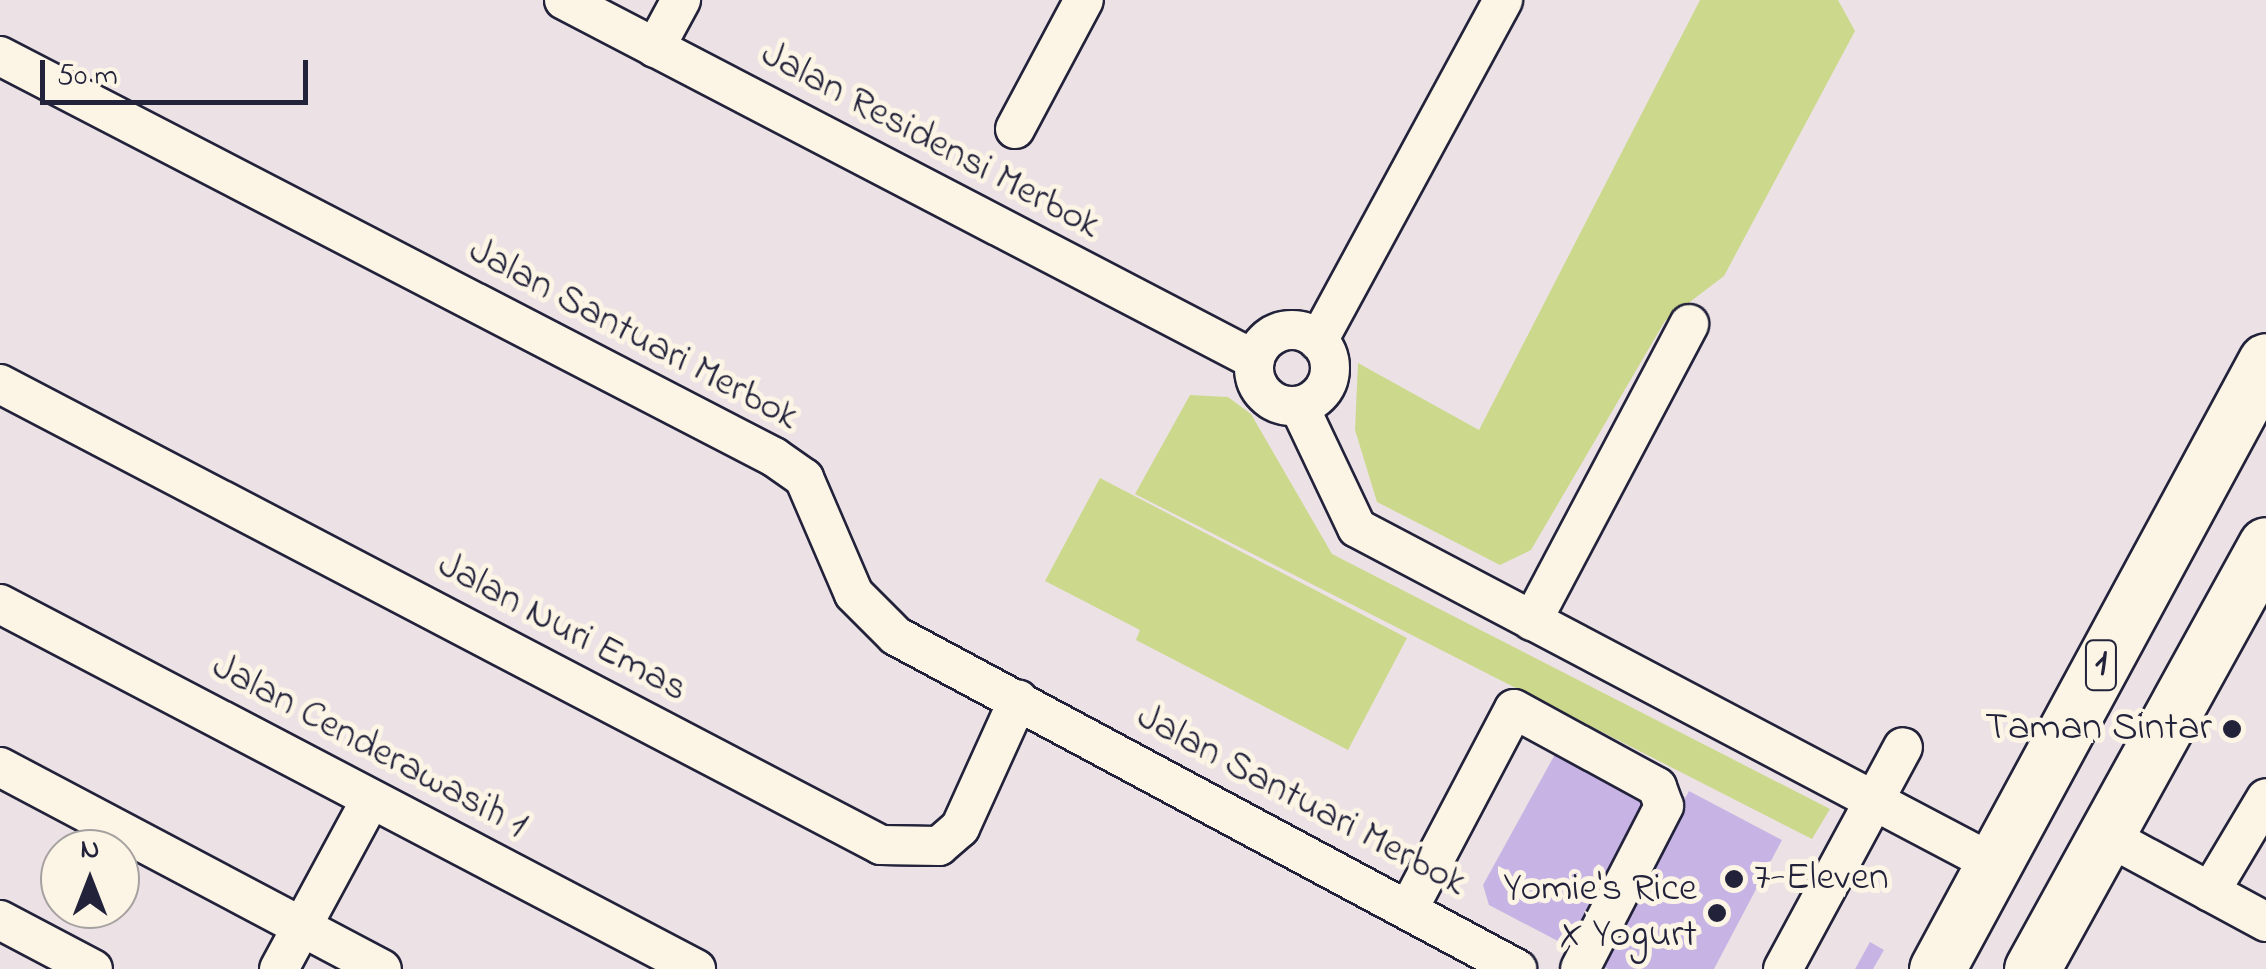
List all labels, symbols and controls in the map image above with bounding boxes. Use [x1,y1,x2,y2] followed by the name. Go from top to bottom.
[752,31,1108,251] street label: Jalan Residensi Merbok
[45,40,312,102] scale bar
[57,55,118,99] text: 50 m
[460,228,806,442] street label: Jalan Santuari Merbok
[429,542,695,714] street label: Jalan Nuri Emas
[2084,632,2118,698] road number: 1
[203,644,535,850] street label: Jalan Cenderawasih 1
[1128,694,1474,908] street label: Jalan Santuari Merbok
[1985,705,2212,753] place label: Taman Sintar
[2221,718,2243,740] marker: Taman Sintar
[40,829,140,929] north arrow
[81,830,99,871] text: N
[1754,855,1889,903] place label: 7-Eleven
[1503,866,1697,960] place label: Yomie's Rice X Yogurt
[1723,868,1745,890] marker: 7-Eleven
[1706,902,1728,924] marker: Yomie's Rice X Yogurt

